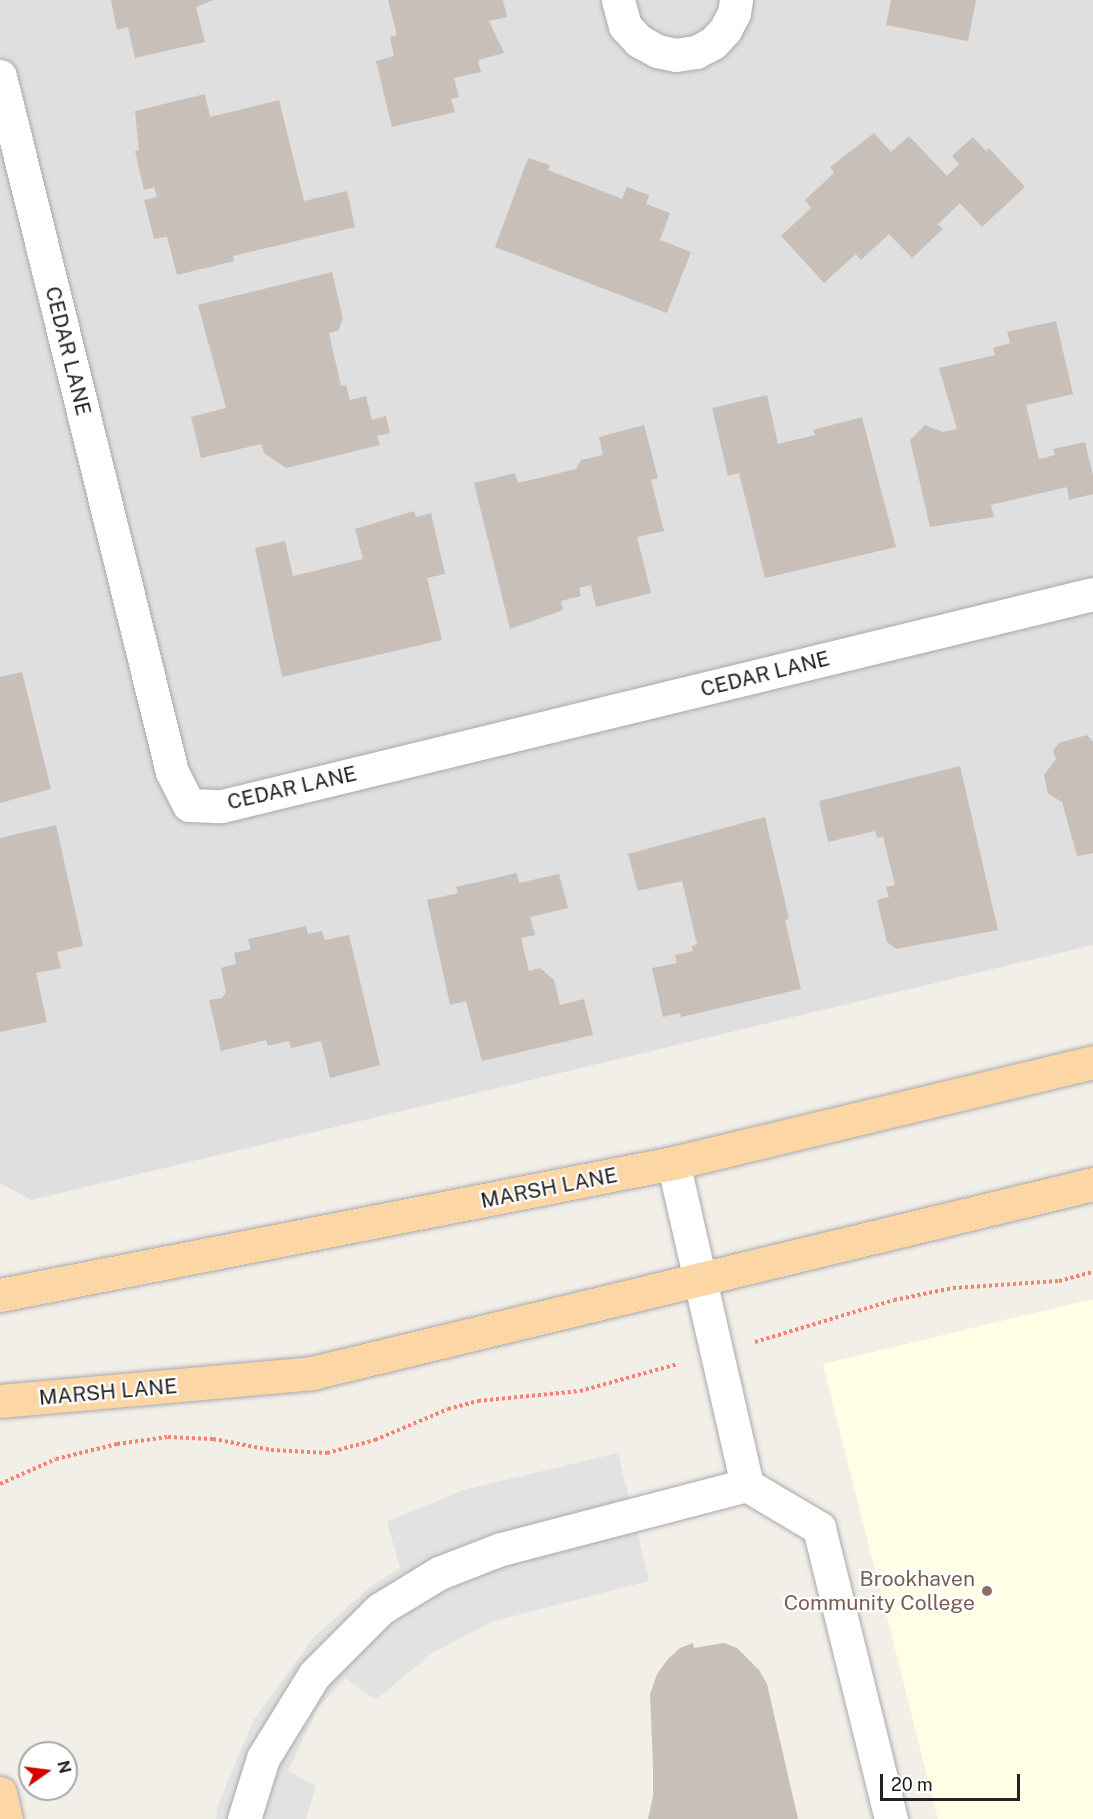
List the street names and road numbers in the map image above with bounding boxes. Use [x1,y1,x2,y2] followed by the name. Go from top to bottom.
[40,284,96,418] street label: CEDAR LANE
[698,646,832,702] street label: CEDAR LANE
[225,761,359,815] street label: CEDAR LANE
[479,1162,619,1214] street label: MARSH LANE
[38,1373,178,1411] street label: MARSH LANE

